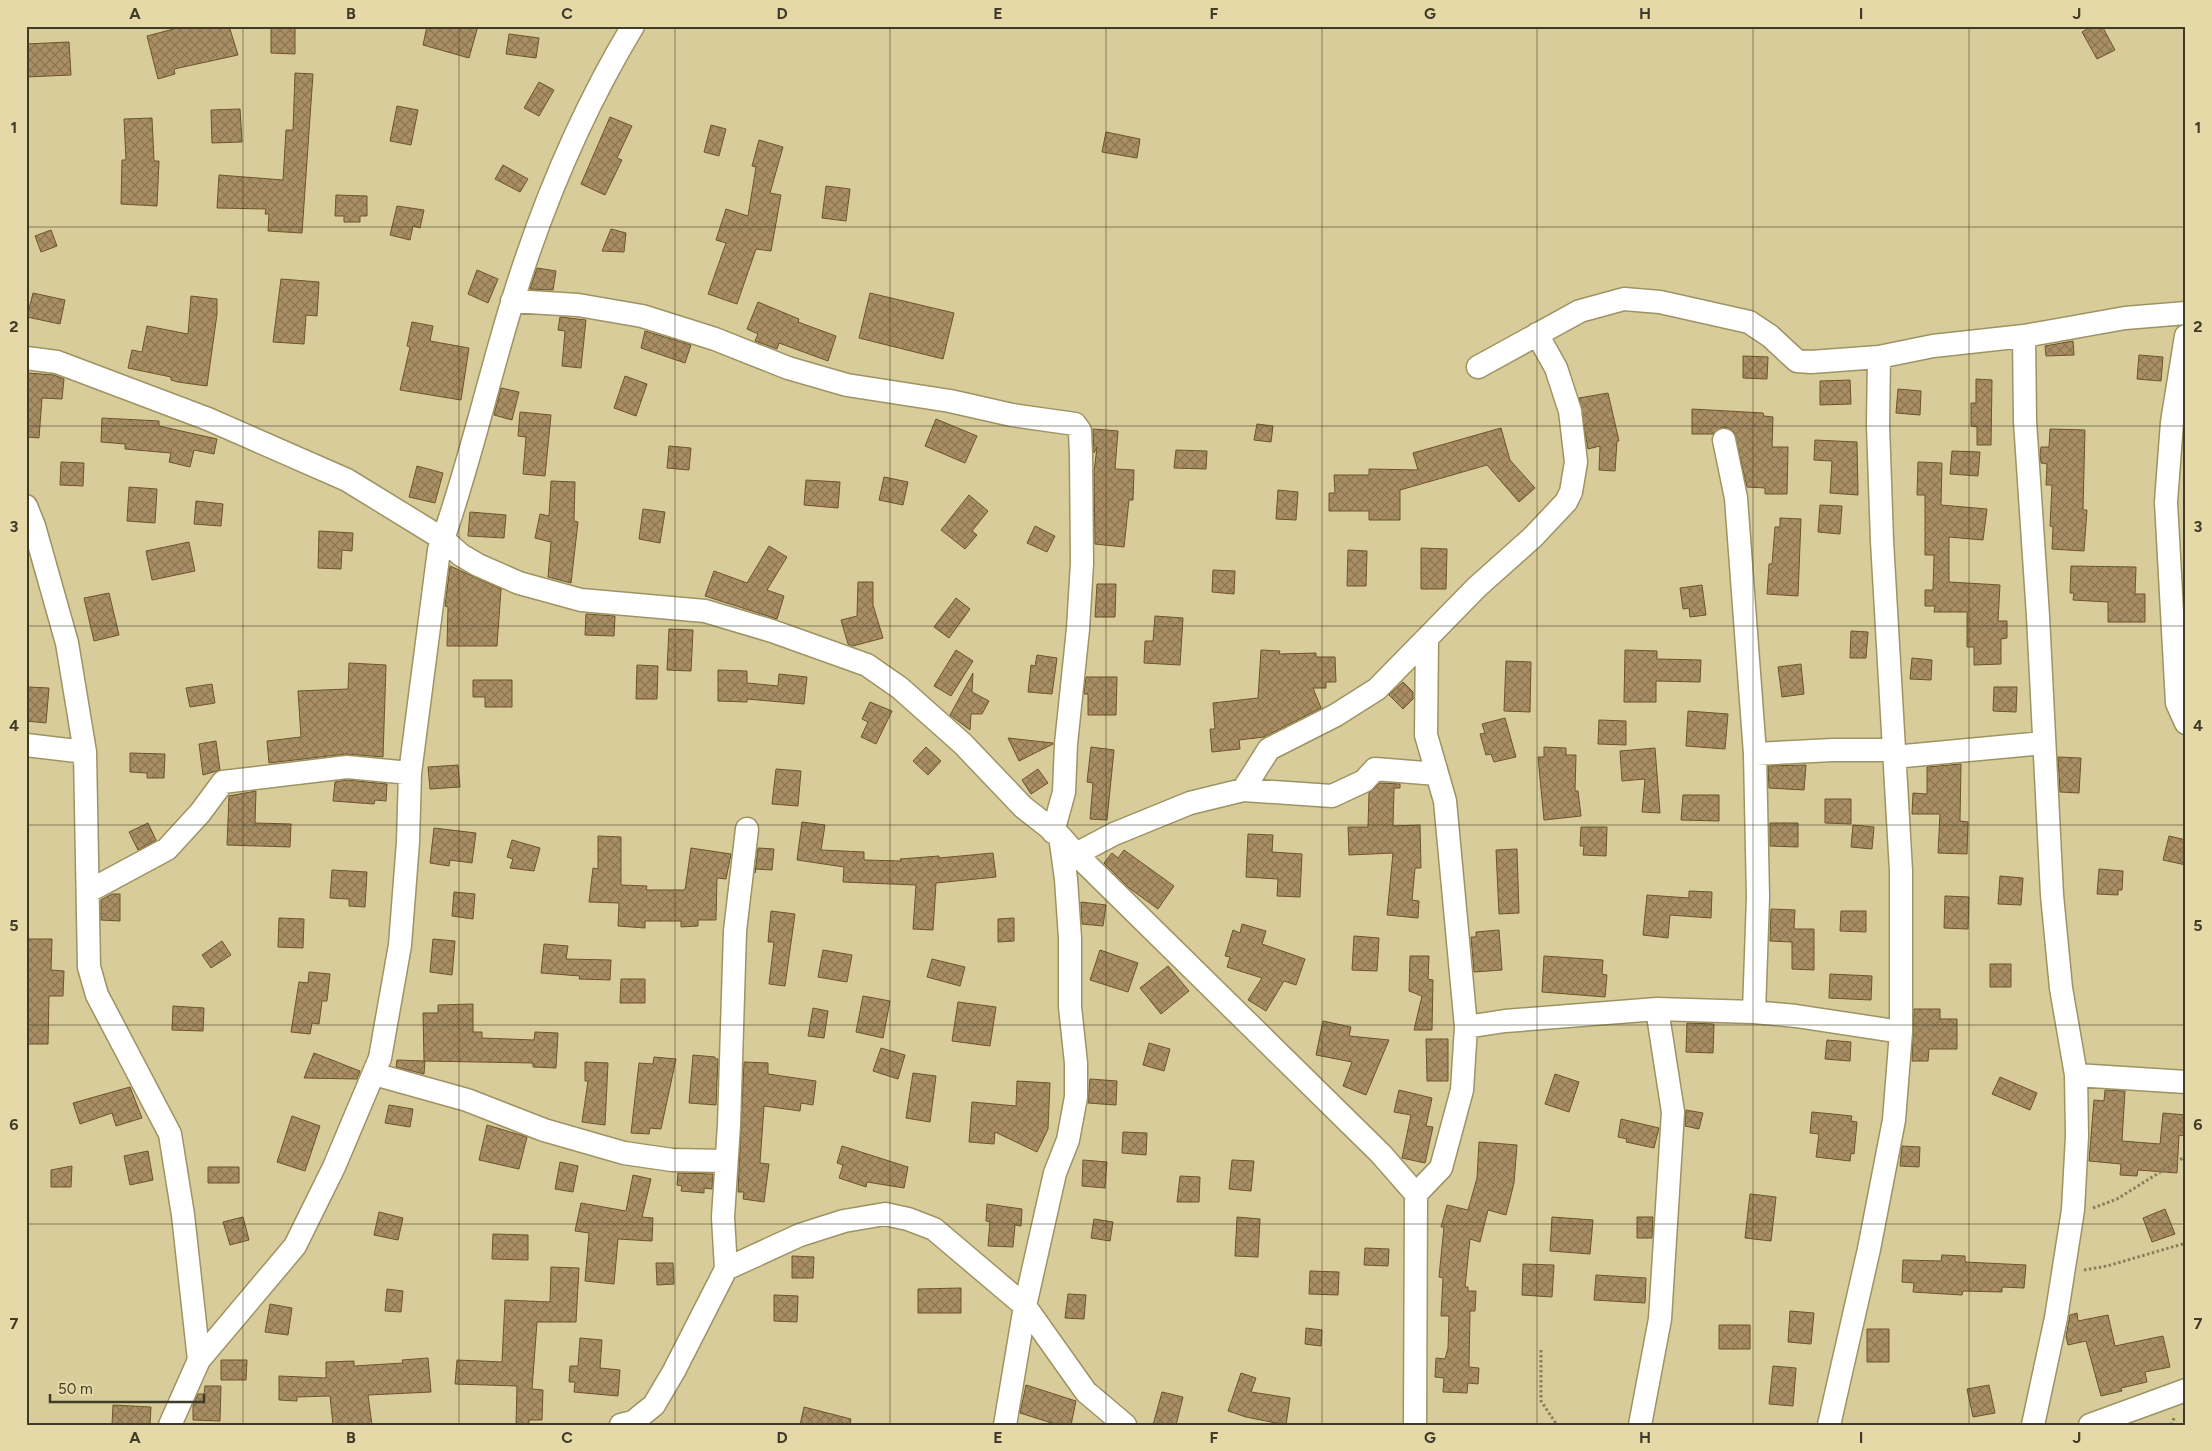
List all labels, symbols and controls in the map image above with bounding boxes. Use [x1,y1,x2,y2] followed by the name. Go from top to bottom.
[129,4,141,23] text: A
[346,4,356,23] text: B
[561,4,573,23] text: C
[776,4,788,23] text: D
[993,4,1003,23] text: E
[1210,4,1219,23] text: F
[1424,4,1436,23] text: G
[1639,4,1651,23] text: H
[1859,4,1863,23] text: I
[2073,4,2081,23] text: J
[11,118,17,137] text: 1
[2195,118,2201,137] text: 1
[9,317,19,336] text: 2
[2193,317,2203,336] text: 2
[10,517,19,536] text: 3
[2194,517,2203,536] text: 3
[9,716,19,735] text: 4
[2193,716,2203,735] text: 4
[9,916,19,935] text: 5
[2193,916,2203,935] text: 5
[9,1115,19,1134] text: 6
[2193,1115,2203,1134] text: 6
[10,1314,19,1333] text: 7
[2194,1314,2203,1333] text: 7
[50,1371,204,1403] scale bar
[58,1380,93,1398] text: 50 m
[129,1428,141,1447] text: A
[346,1428,356,1447] text: B
[561,1428,573,1447] text: C
[776,1428,788,1447] text: D
[993,1428,1003,1447] text: E
[1210,1428,1219,1447] text: F
[1424,1428,1436,1447] text: G
[1639,1428,1651,1447] text: H
[1859,1428,1863,1447] text: I
[2073,1428,2081,1447] text: J

